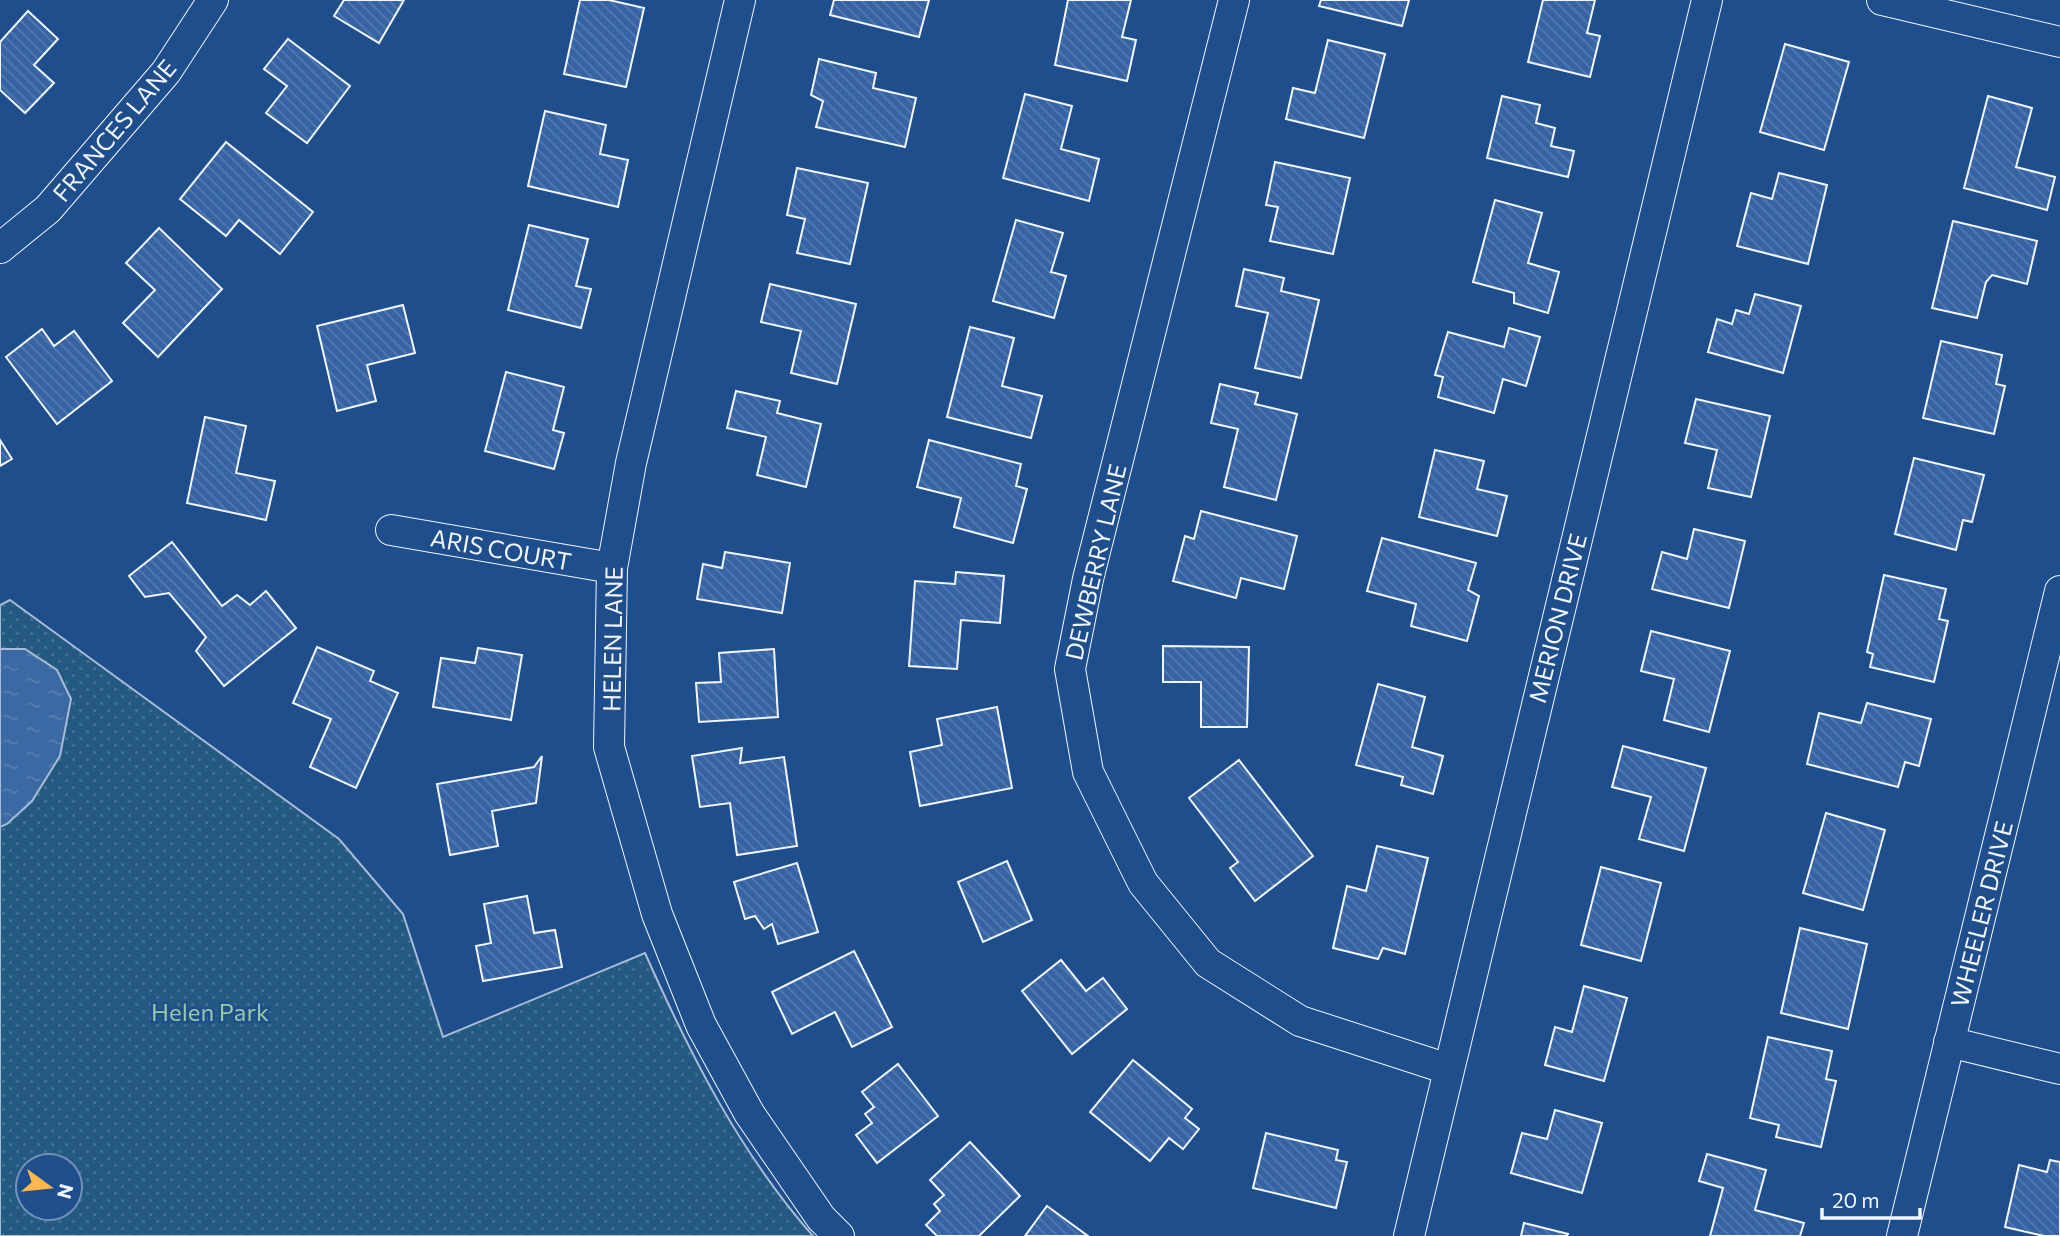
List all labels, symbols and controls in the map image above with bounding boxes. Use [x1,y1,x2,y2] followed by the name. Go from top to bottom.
[46,53,182,207] street label: FRANCES LANE
[1058,461,1132,663] street label: DEWBERRY LANE
[428,522,574,576] street label: ARIS COURT
[1522,530,1592,706] street label: MERION DRIVE
[596,566,628,712] street label: HELEN LANE
[1944,818,2018,1010] street label: WHEELER DRIVE
[151,997,269,1026] park label: Helen Park
[14,1152,84,1222] north arrow
[1822,1176,1920,1220] scale bar
[53,1182,79,1201] text: N
[1832,1187,1880,1212] text: 20 m

